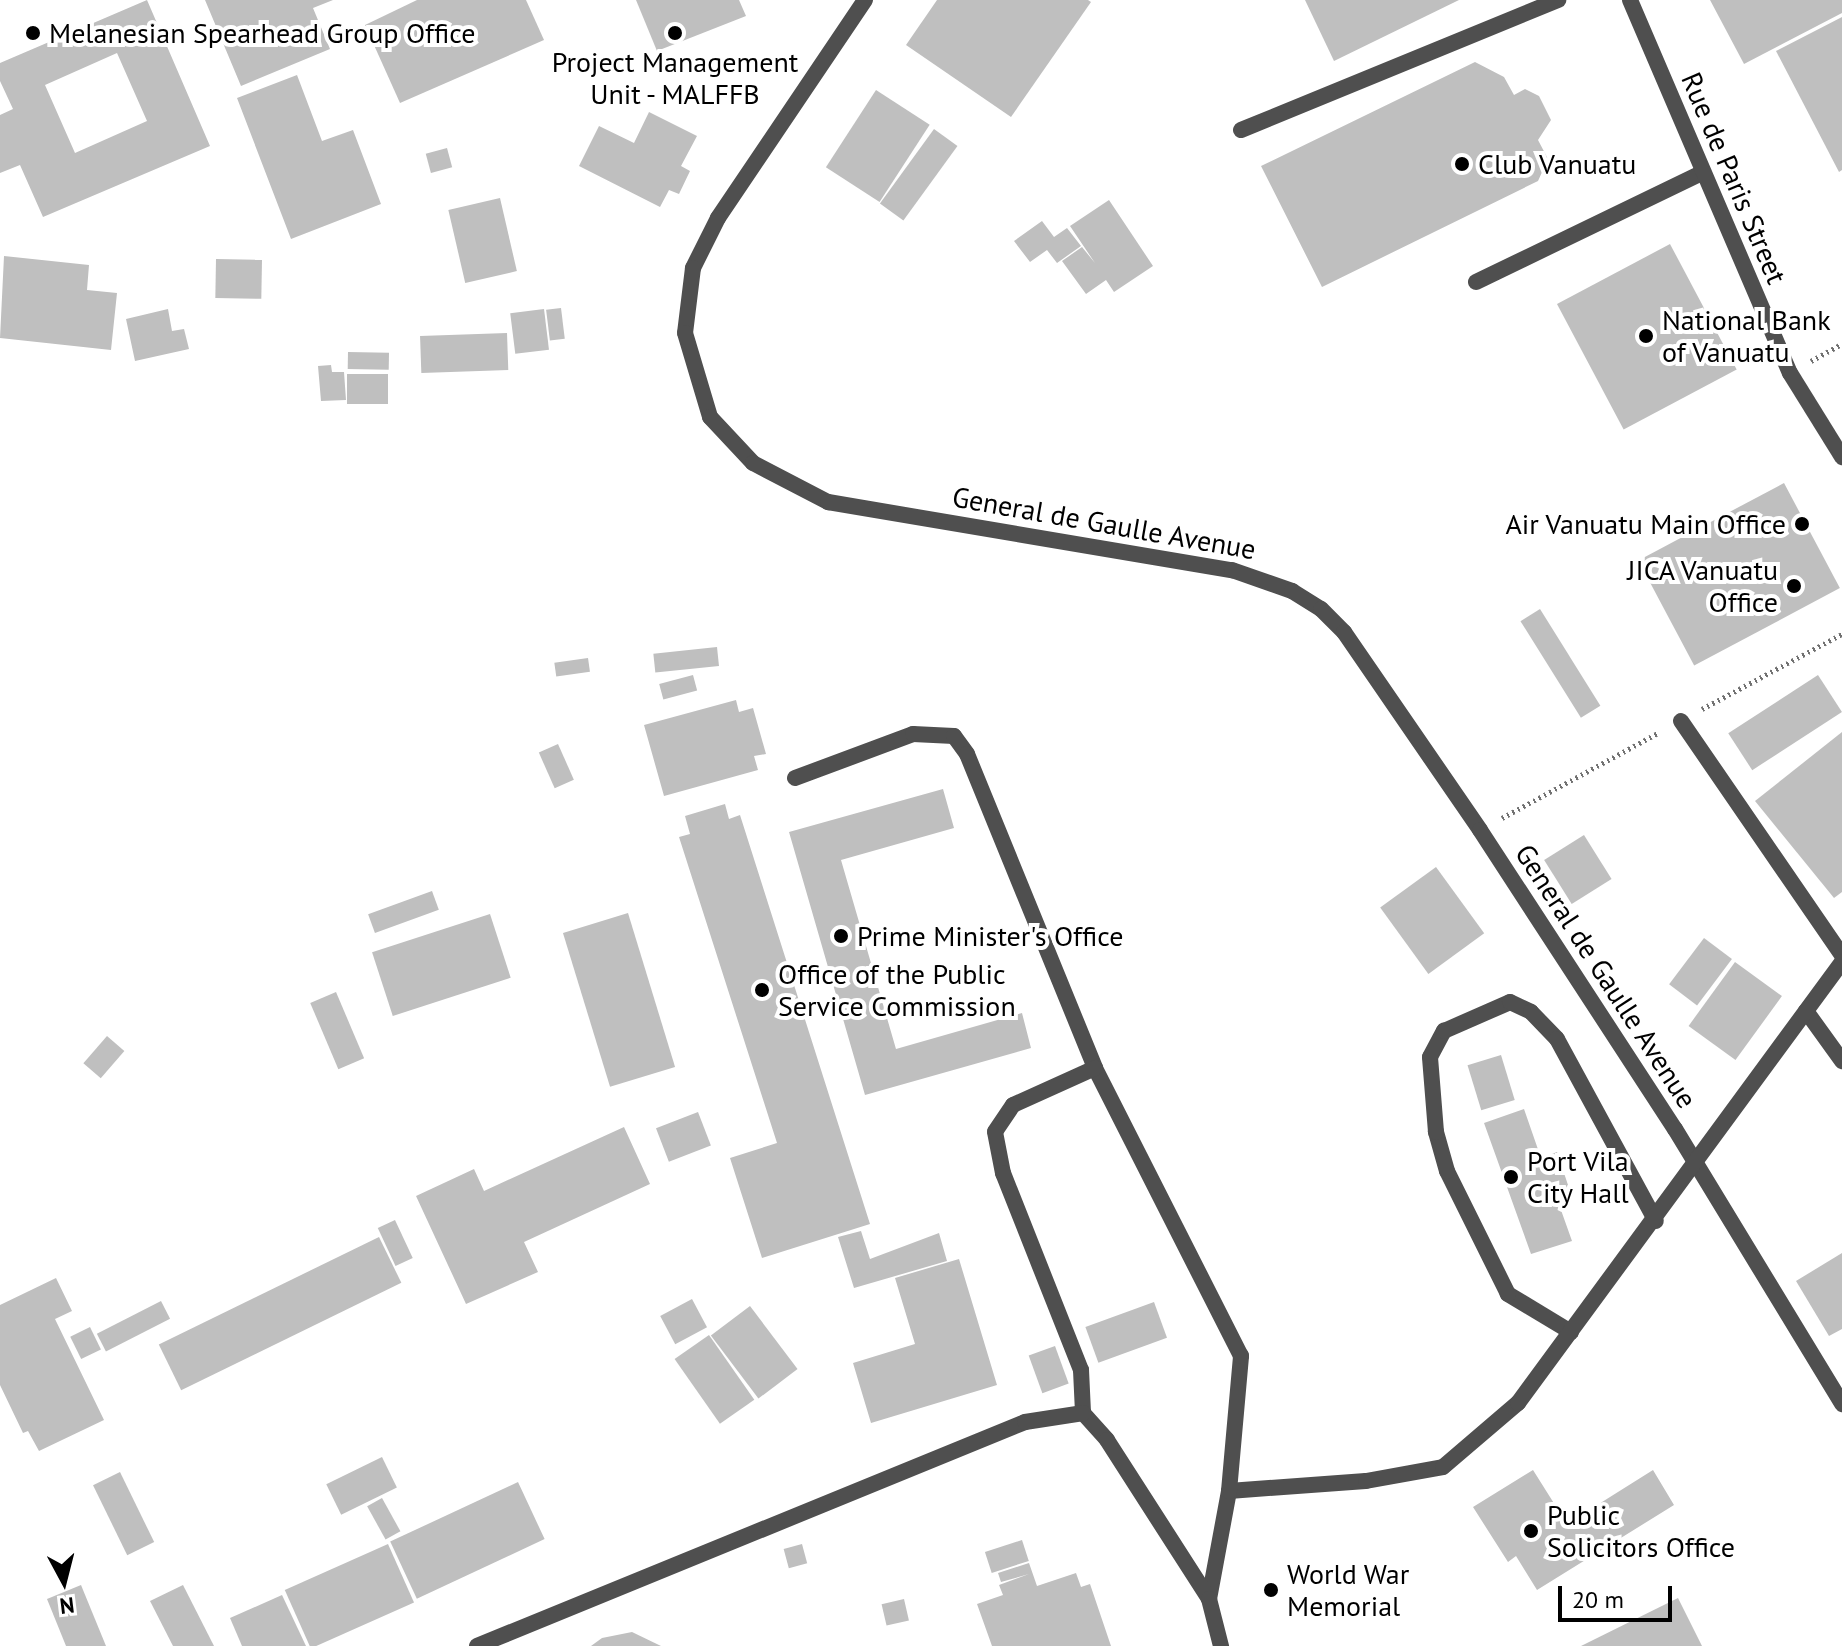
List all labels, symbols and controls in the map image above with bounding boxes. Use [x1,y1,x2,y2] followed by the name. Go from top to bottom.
[49,16,475,50] place label: Melanesian Spearhead Group Office
[24,24,42,42] marker: Melanesian Spearhead Group Office
[666,24,684,42] marker: Project Management Unit - MALFFB
[552,45,798,111] place label: Project Management Unit - MALFFB
[1674,67,1794,289] street label: Rue de Paris Street
[1478,147,1637,181] place label: Club Vanuatu
[1453,155,1471,173] marker: Club Vanuatu
[1662,303,1831,369] place label: National Bank of Vanuatu
[1637,327,1655,345] marker: National Bank of Vanuatu
[949,480,1259,566] street label: General de Gaulle Avenue
[1505,507,1786,541] place label: Air Vanuatu Main Office
[1793,515,1811,533] marker: Air Vanuatu Main Office
[1625,553,1778,619] place label: JICA Vanuatu Office
[1785,577,1803,595] marker: JICA Vanuatu Office
[1508,838,1704,1114] street label: General de Gaulle Avenue
[857,919,1123,953] place label: Prime Minister's Office
[832,927,850,945] marker: Prime Minister's Office
[778,957,1016,1023] place label: Office of the Public Service Commission
[753,981,771,999] marker: Office of the Public Service Commission
[1527,1144,1630,1210] place label: Port Vila City Hall
[1502,1168,1520,1186] marker: Port Vila City Hall
[1547,1498,1735,1564] place label: Public Solicitors Office
[1522,1522,1540,1540] marker: Public Solicitors Office
[24,1542,104,1622] north arrow
[1287,1557,1410,1623] place label: World War Memorial
[1562,1570,1676,1620] scale bar
[1262,1581,1280,1599] marker: World War Memorial
[1572,1584,1624,1615] text: 20 m
[58,1591,76,1621] text: N

